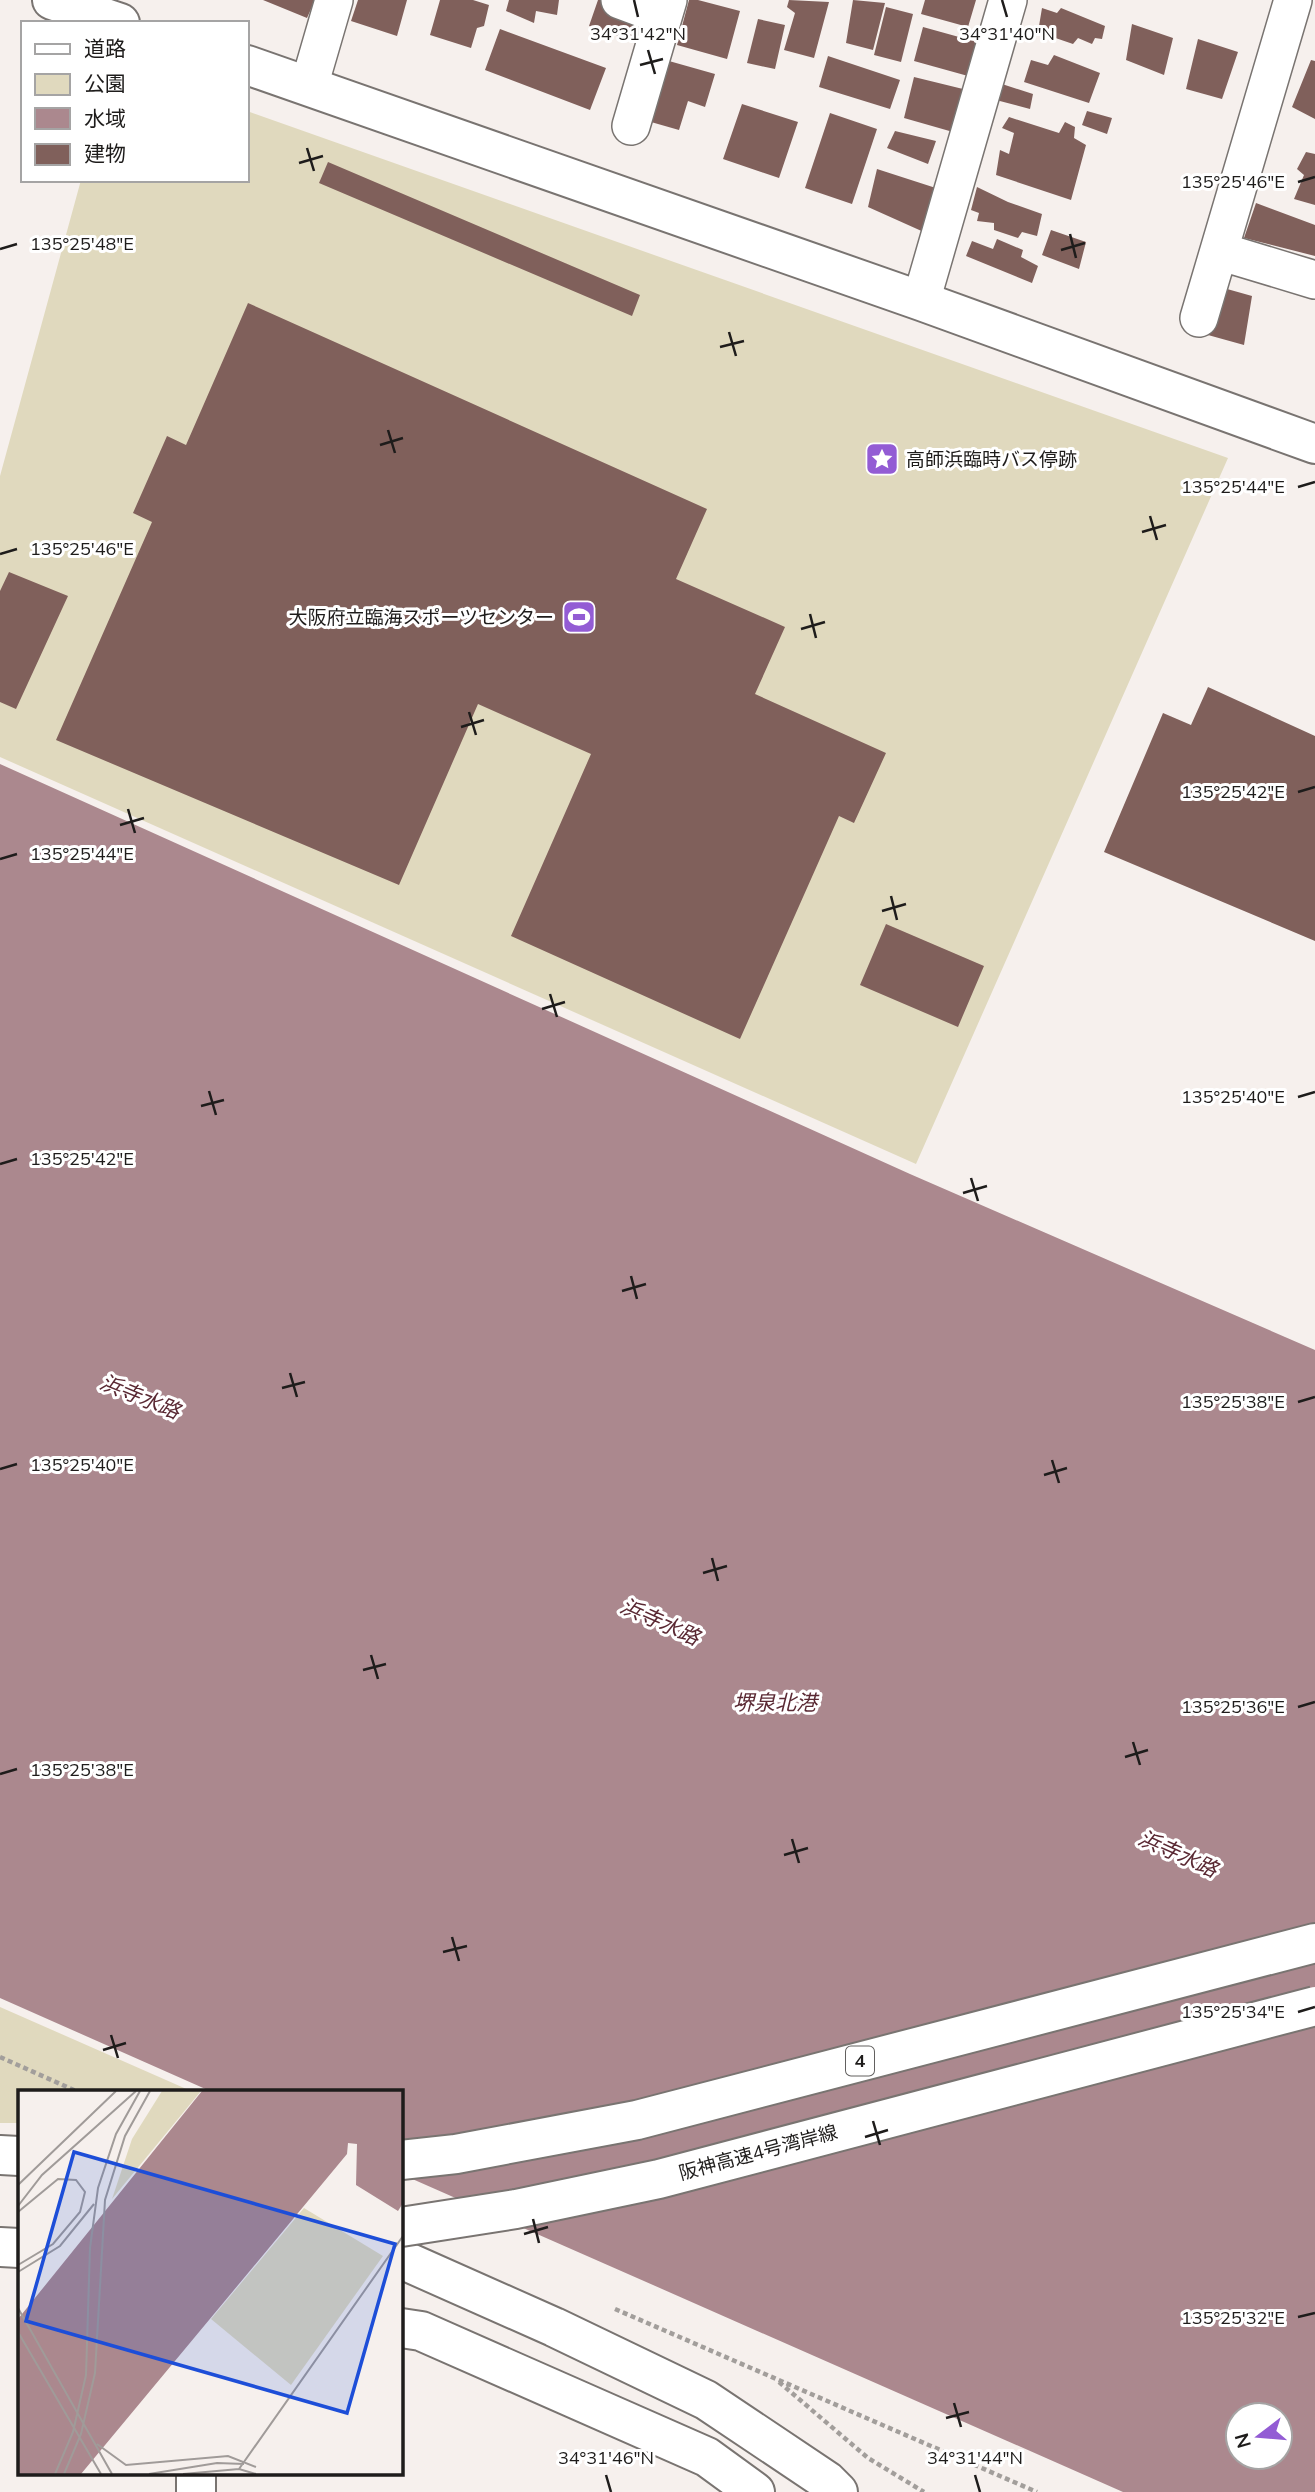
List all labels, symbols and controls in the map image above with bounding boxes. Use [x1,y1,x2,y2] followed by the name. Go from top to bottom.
[21,21,248,182] legend
[590,22,686,45] text: 34°31'42"N
[959,22,1055,45] text: 34°31'40"N
[84,35,126,61] text: 道路
[84,70,126,96] text: 公園
[84,105,126,131] text: 水域
[84,140,126,166] text: 建物
[1181,170,1285,193] text: 135°25'46"E
[30,232,134,255] text: 135°25'48"E
[863,440,901,478] place icon: 高師浜臨時バス停跡
[906,447,1077,471] place label: 高師浜臨時バス停跡
[1181,475,1285,498] text: 135°25'44"E
[30,537,134,560] text: 135°25'46"E
[560,598,598,636] sports icon: 大阪府立臨海スポーツセンター
[288,605,554,629] place label: 大阪府立臨海スポーツセンター
[1181,780,1285,803] text: 135°25'42"E
[30,842,134,865] text: 135°25'44"E
[1181,1085,1285,1108] text: 135°25'40"E
[30,1147,134,1170] text: 135°25'42"E
[97,1368,186,1425] water label: 浜寺水路
[1181,1390,1285,1413] text: 135°25'38"E
[30,1453,134,1476] text: 135°25'40"E
[617,1592,706,1651] water label: 浜寺水路
[733,1689,820,1715] water label: 堺泉北港
[1181,1695,1285,1718] text: 135°25'36"E
[30,1758,134,1781] text: 135°25'38"E
[1135,1824,1224,1883] water label: 浜寺水路
[1181,2000,1285,2023] text: 135°25'34"E
[846,2047,874,2076] road number: 4
[18,2090,402,2474] inset map
[676,2119,840,2185] street label: 阪神高速4号湾岸線
[1181,2306,1285,2329] text: 135°25'32"E
[1224,2401,1294,2471] north arrow
[1229,2430,1256,2451] text: N
[558,2446,654,2469] text: 34°31'46"N
[927,2446,1023,2469] text: 34°31'44"N

